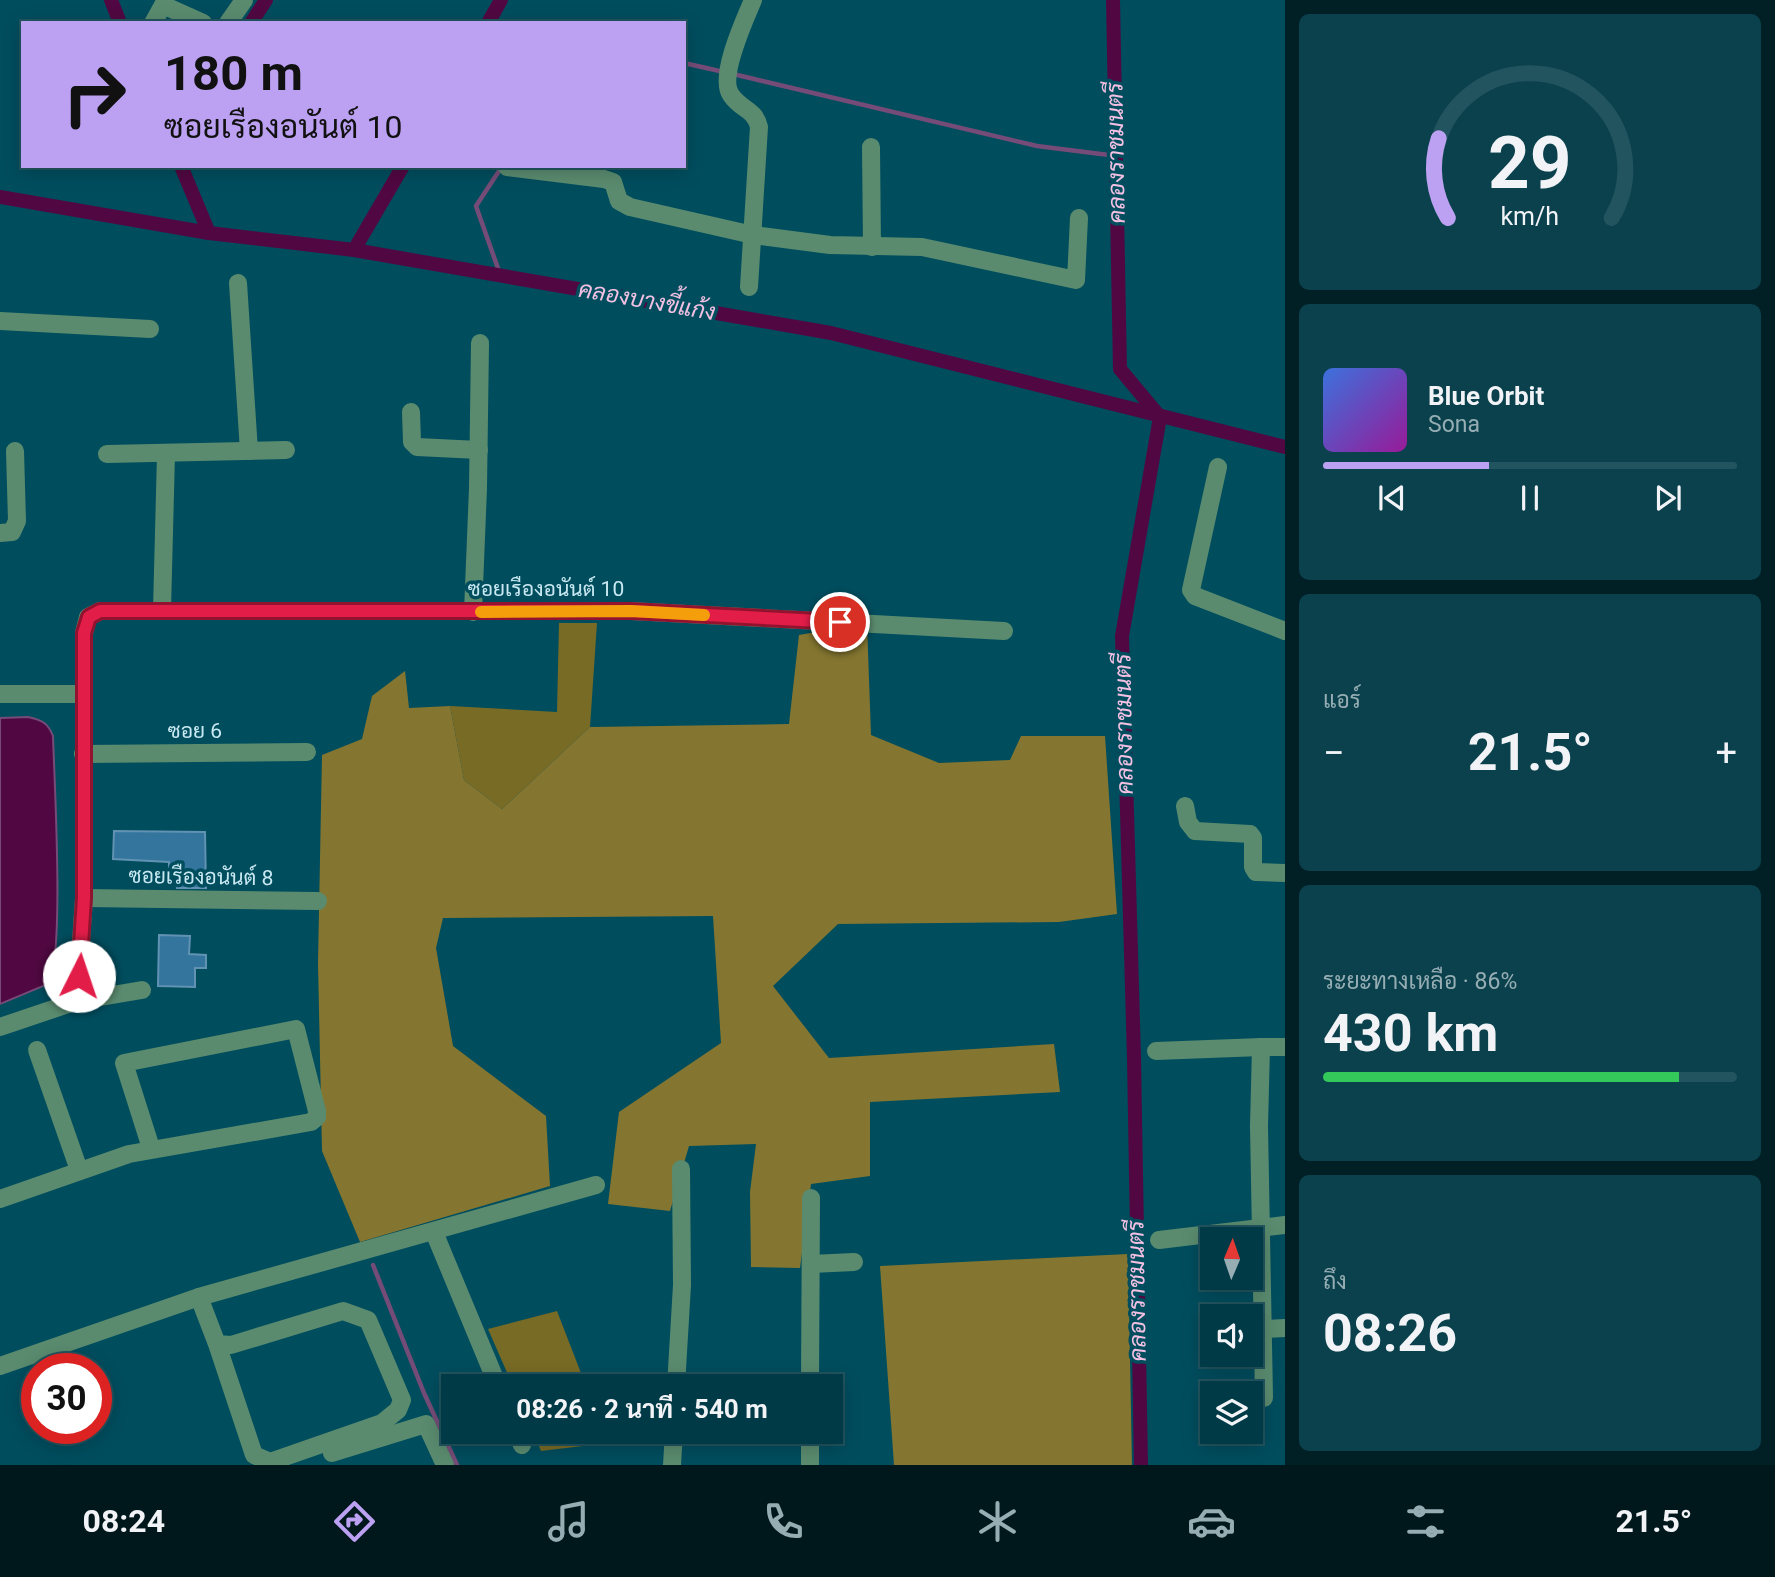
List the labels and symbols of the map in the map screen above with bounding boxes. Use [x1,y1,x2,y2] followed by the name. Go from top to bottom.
[1099,80,1131,224] water label: คลองราชมนตรี
[577,267,719,326] water label: คลองบางขี้แก้ง
[468,575,624,601] street label: ซอยเรืองอนันต์ 10
[810,592,870,652] pin
[1107,651,1139,795] water label: คลองราชมนตรี
[168,719,222,743] street label: ซอย 6
[128,862,274,890] street label: ซอยเรืองอนันต์ 8
[42,939,116,1013] position arrow
[1120,1218,1152,1362] water label: คลองราชมนตรี
[1200,1227,1264,1290] north arrow
[21,1353,112,1444] speed limit sign: 30

